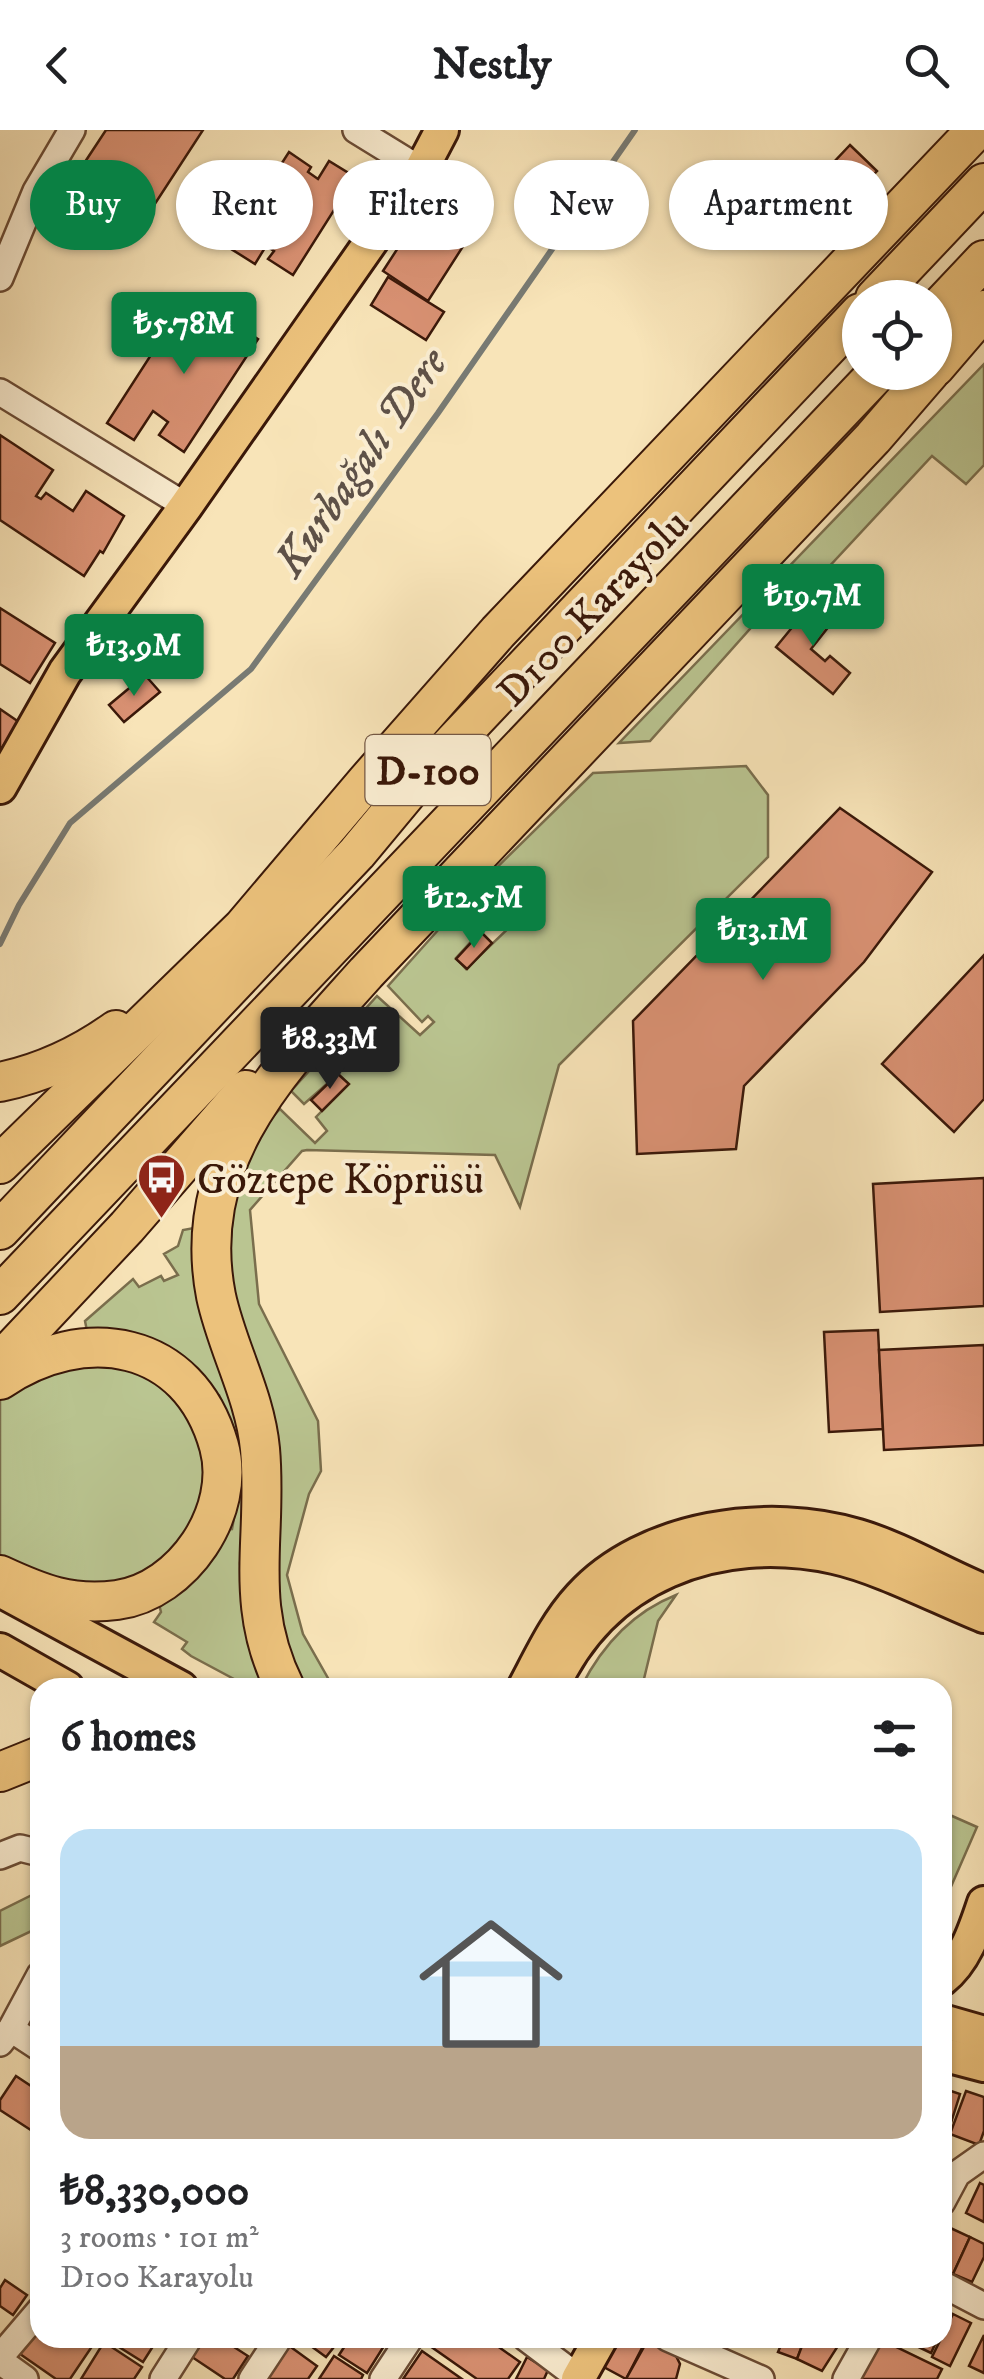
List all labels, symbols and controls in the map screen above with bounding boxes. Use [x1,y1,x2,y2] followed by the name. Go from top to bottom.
[433,37,551,93] text: Nestly
[30,38,85,93] icon: back
[899,38,954,93] icon: search
[30,160,156,250] chip: Buy
[176,160,313,250] chip: Rent
[333,160,494,250] chip: Filters
[514,160,649,250] chip: New
[669,160,888,250] chip: Apartment
[842,280,952,390] map controls
[842,280,952,390] button: locate
[103,292,265,377] pin: ₺5.78M
[133,304,235,344] text: ₺5.78M
[261,336,462,589] water label: Kurbağalı Dere
[487,500,701,719] street label: D100 Karayolu
[732,564,894,649] pin: ₺19.7M
[764,576,862,616] text: ₺19.7M
[53,614,215,699] pin: ₺13.9M
[87,626,181,666] text: ₺13.9M
[366,735,490,805] road number: D-100
[393,866,555,951] pin: ₺12.5M
[425,878,523,918] text: ₺12.5M
[682,898,844,983] pin: ₺13.1M
[718,910,808,950] text: ₺13.1M
[249,1007,411,1092] pin: ₺8.33M
[282,1019,378,1059] text: ₺8.33M
[136,1152,188,1220] bus stop icon: Göztepe Köprüsü
[197,1155,484,1207] place label: Göztepe Köprüsü
[867,1711,922,1766] icon: filters
[60,1712,196,1764] text: 6 homes
[401,1894,581,2074] icon: home
[60,2166,249,2218] text: ₺8,330,000
[60,2218,259,2258] text: 3 rooms · 101 m²
[60,2258,254,2298] text: D100 Karayolu

